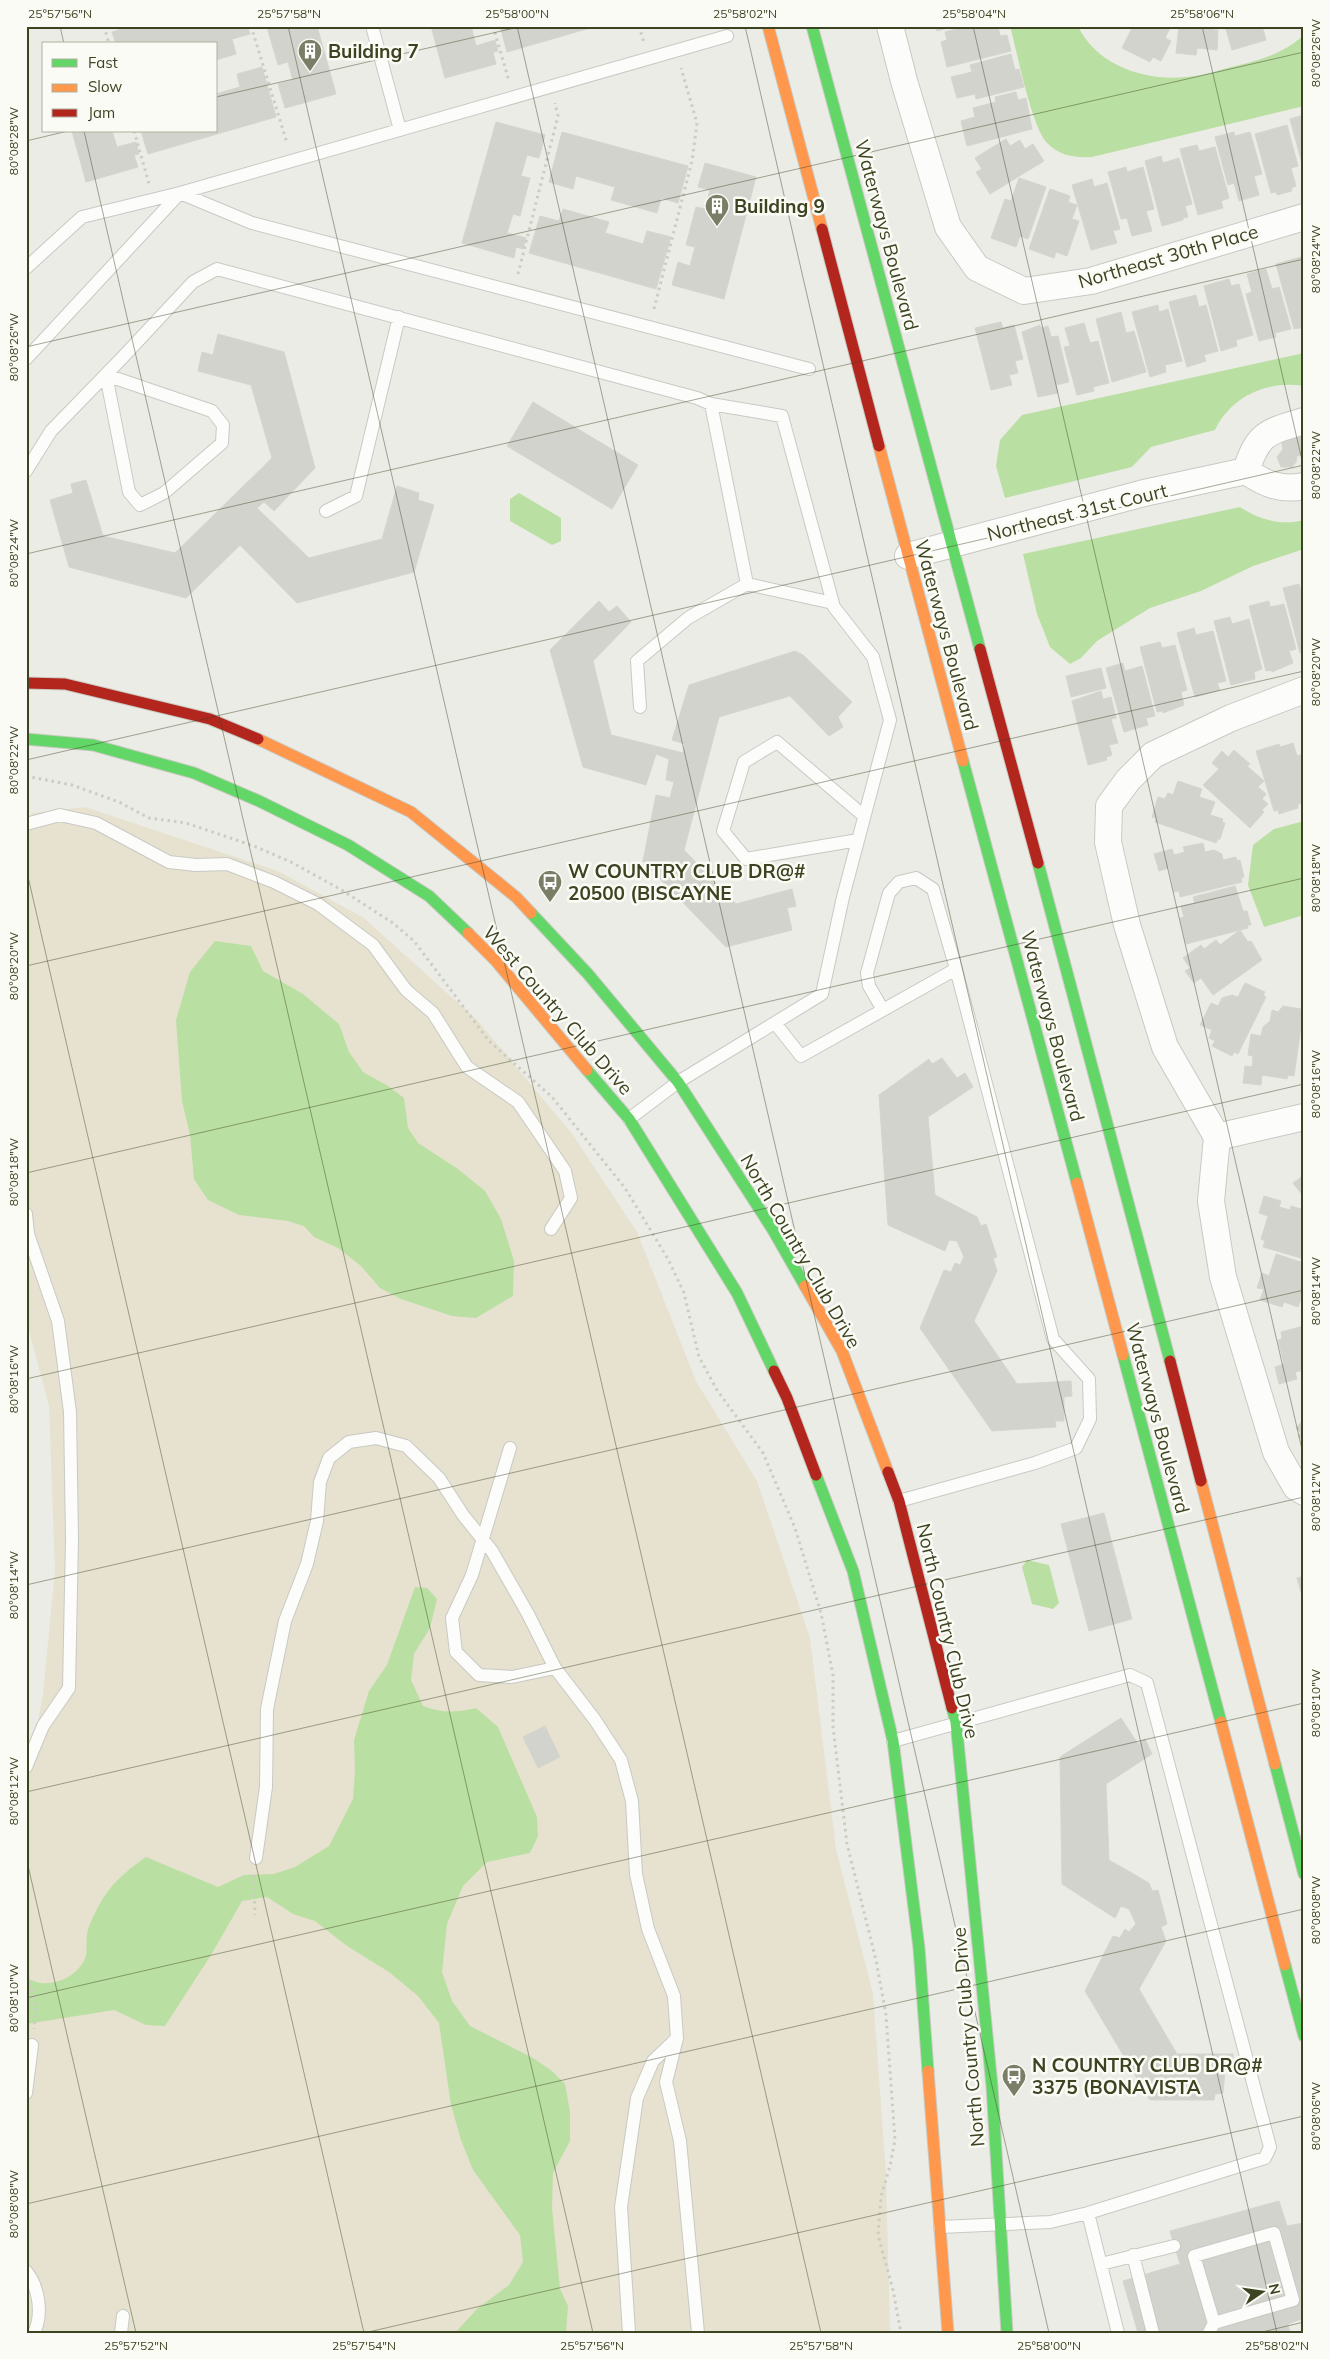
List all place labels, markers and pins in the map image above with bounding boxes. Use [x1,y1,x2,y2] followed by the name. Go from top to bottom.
[297,38,323,72] building icon: Building 7
[328,39,419,63] place label: Building 7
[704,193,730,227] building icon: Building 9
[734,194,825,218] place label: Building 9
[568,859,806,905] place label: W COUNTRY CLUB DR@# 20500 (BISCAYNE
[537,869,563,903] bus stop icon: W COUNTRY CLUB DR@# 20500 (BISCAYNE
[1032,2053,1263,2099] place label: N COUNTRY CLUB DR@# 3375 (BONAVISTA
[1001,2063,1027,2097] bus stop icon: N COUNTRY CLUB DR@# 3375 (BONAVISTA

